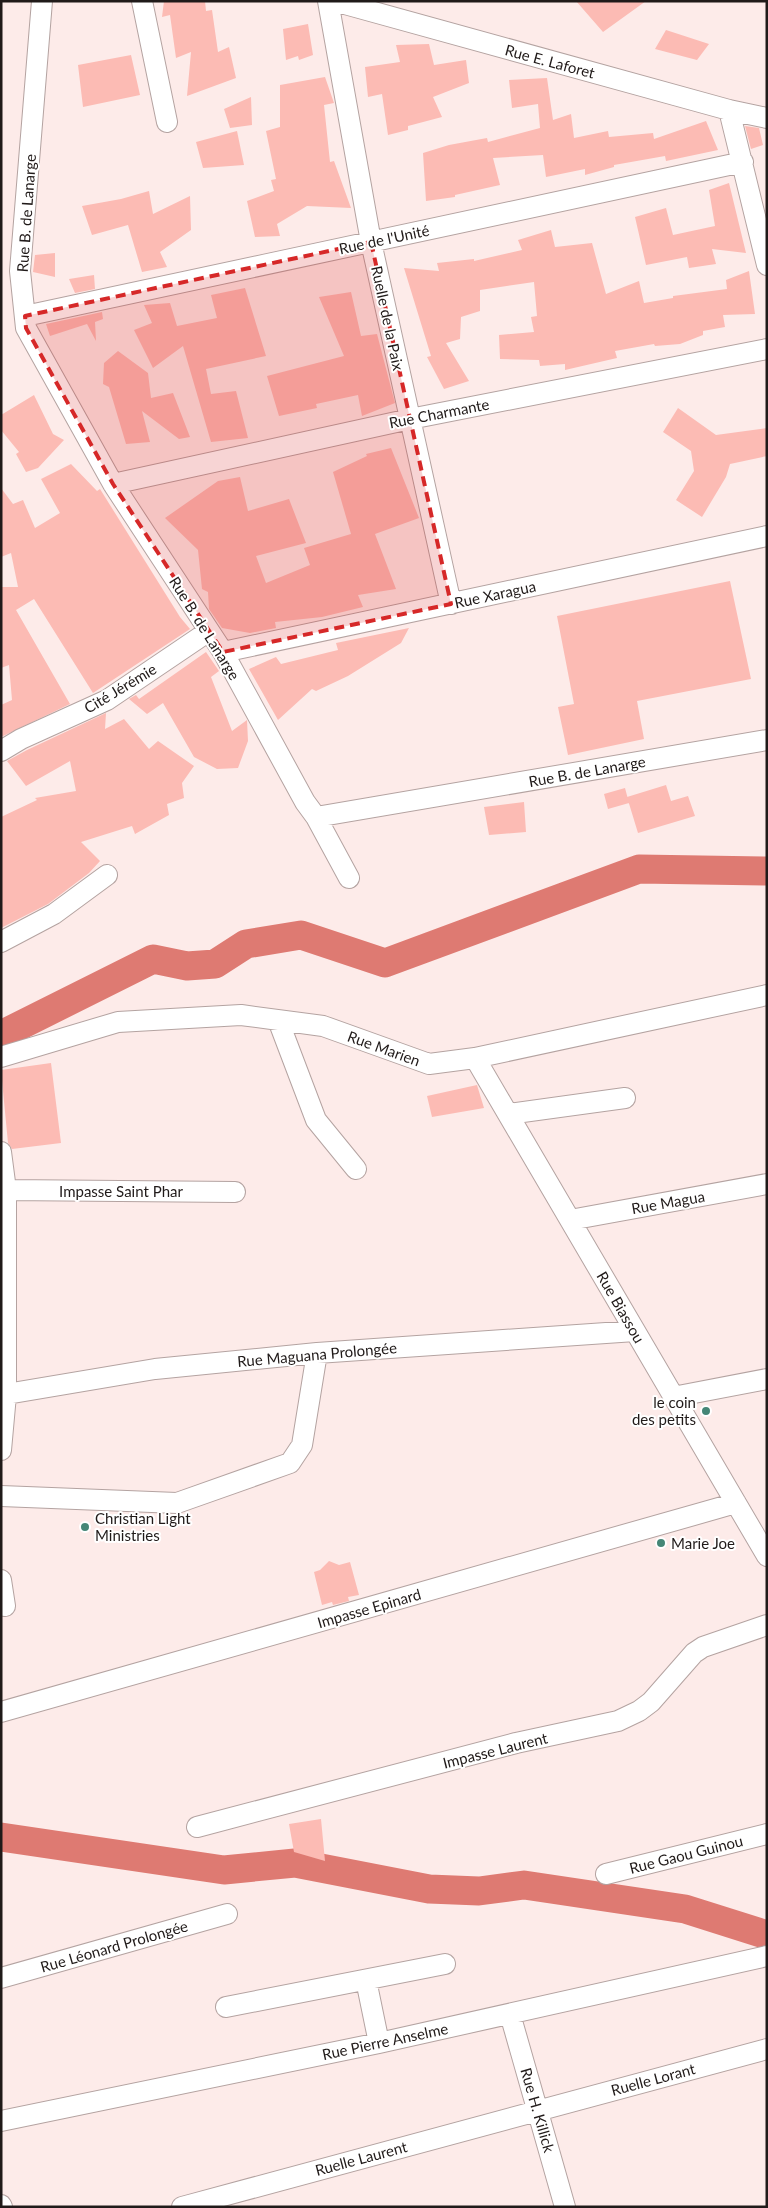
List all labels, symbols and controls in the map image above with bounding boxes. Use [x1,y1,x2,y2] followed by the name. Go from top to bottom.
[503,40,597,82] street label: Rue E. Laforet
[13,153,39,273] street label: Rue B. de Lanarge
[337,221,431,257] street label: Rue de l'Unité
[368,264,408,372] street label: Ruelle de la Paix
[387,394,491,432] street label: Rue Charmante
[166,573,244,683] street label: Rue B. de Lanarge
[453,577,537,611] street label: Rue Xaragua
[81,659,160,717] street label: Cité Jérémie
[527,752,647,790] street label: Rue B. de Lanarge
[345,1027,423,1069] street label: Rue Marien
[59,1182,183,1200] street label: Impasse Saint Phar
[630,1187,706,1217] street label: Rue Magua
[593,1268,649,1346] street label: Rue Biassou
[236,1338,398,1370] street label: Rue Maguana Prolongée
[632,1393,696,1428] place label: le coin des petits
[700,1405,712,1417] marker: le coin des petits
[95,1509,191,1544] place label: Christian Light Ministries
[79,1521,91,1533] marker: Christian Light Ministries
[671,1534,735,1552] place label: Marie Joe
[655,1537,667,1549] marker: Marie Joe
[315,1585,423,1631] street label: Impasse Epinard
[441,1728,550,1772] street label: Impasse Laurent
[627,1831,745,1877] street label: Rue Gaou Guinou
[38,1916,190,1976] street label: Rue Léonard Prolongée
[320,2019,450,2063] street label: Rue Pierre Anselme
[609,2059,698,2099] street label: Ruelle Lorant
[517,2066,559,2155] street label: Rue H. Killick
[313,2137,410,2179] street label: Ruelle Laurent

